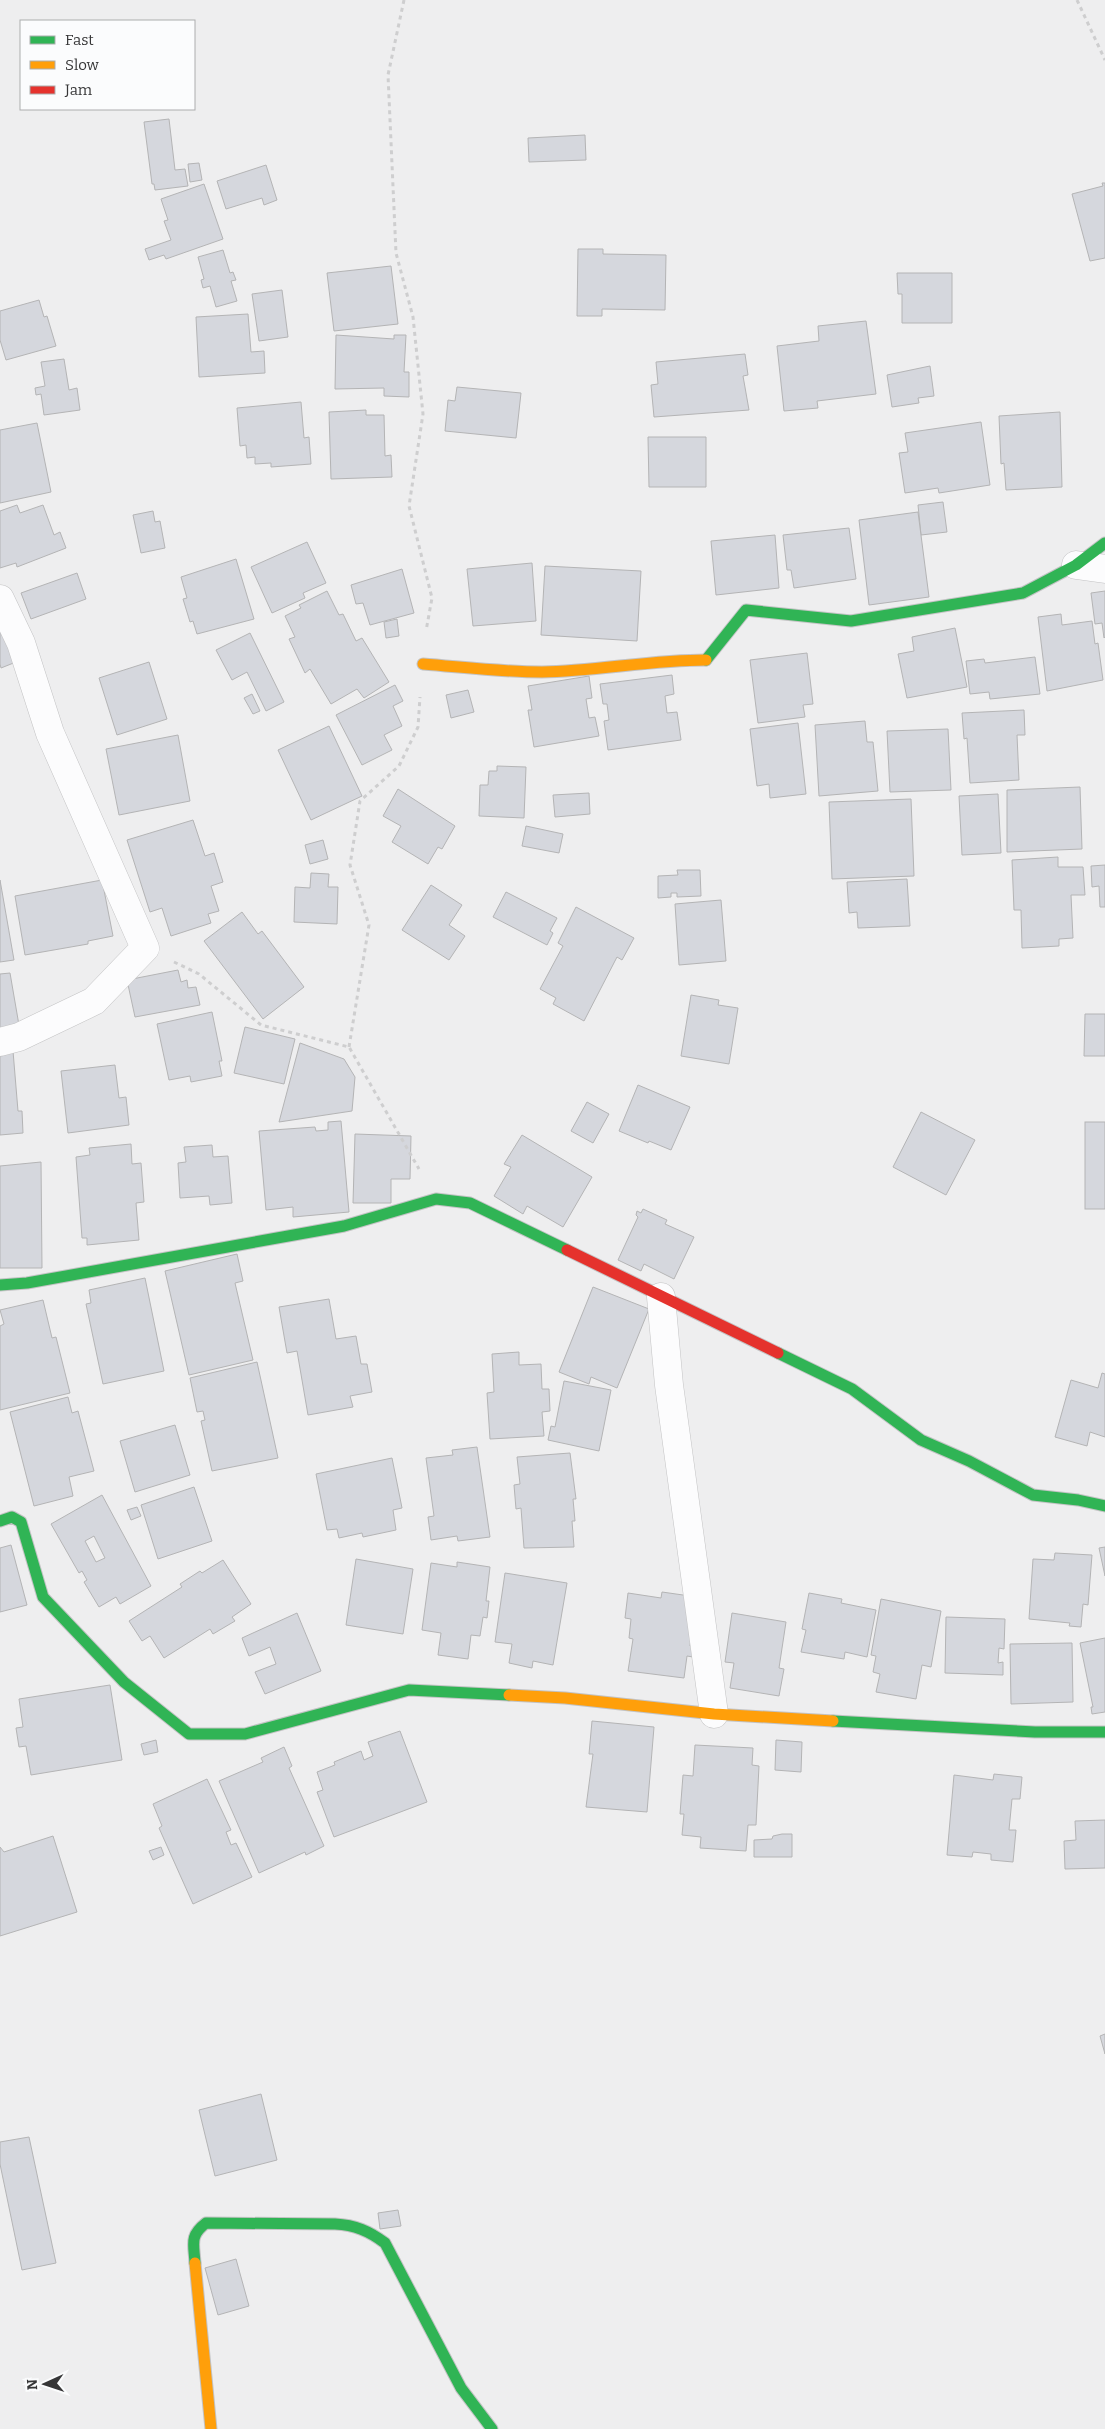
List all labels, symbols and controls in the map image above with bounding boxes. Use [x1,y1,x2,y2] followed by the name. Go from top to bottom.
[20,20,195,110] legend
[65,31,94,49] text: Fast
[65,56,100,74] text: Slow
[64,81,93,99] text: Jam
[20,2359,70,2409] north arrow
[24,2379,41,2390] text: N

